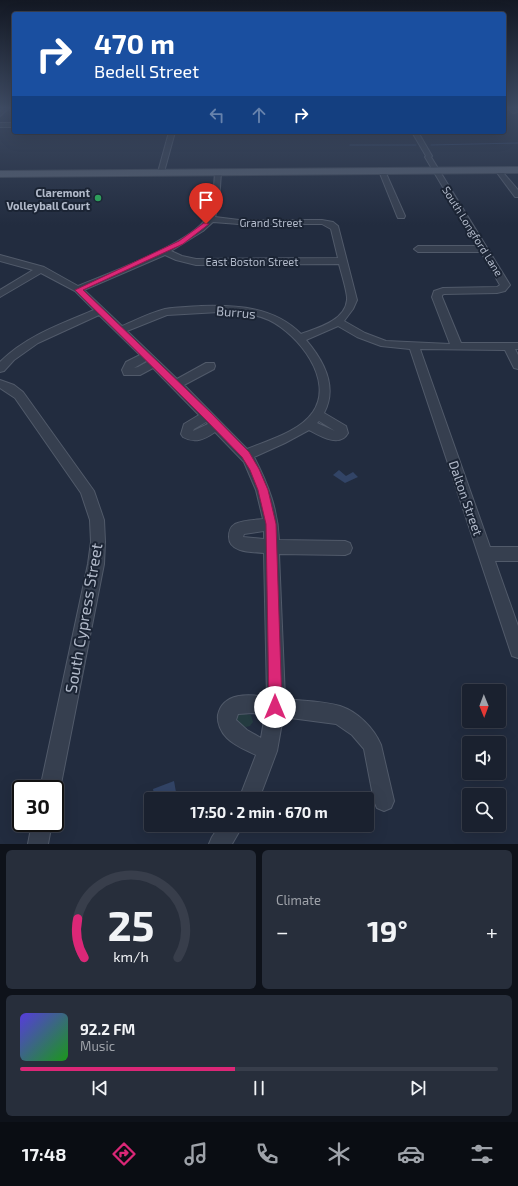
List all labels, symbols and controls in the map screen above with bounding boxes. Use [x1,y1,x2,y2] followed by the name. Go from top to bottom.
[94,26,175,60] text: 470 m
[28,28,80,80] icon: right
[94,60,199,82] text: Bedell Street
[206,104,228,126] icon: left
[248,104,270,126] icon: ahead
[290,104,312,126] icon: right
[189,183,223,224] pin
[440,184,506,278] street label: South Longford Lane
[6,186,90,213] place label: Claremont Volleyball Court
[195,189,217,211] icon: arrive
[93,193,103,203] marker: Claremont Volleyball Court
[239,216,303,229] street label: Grand Street
[206,255,298,268] street label: East Boston Street
[215,302,257,322] street label: Burrus
[446,458,486,538] street label: Dalton Street
[60,542,106,694] street label: South Cypress Street
[462,684,506,728] north arrow
[462,684,506,832] map controls
[254,686,296,728] position arrow
[462,736,506,780] button: sound
[12,780,64,832] speed limit sign: 30
[462,788,506,832] button: search
[190,803,328,821] text: 17:50 · 2 min · 670 m
[276,892,321,908] text: Climate
[107,898,155,948] text: 25
[367,912,408,948] text: 19°
[276,918,289,944] text: −
[486,918,498,944] text: +
[113,947,149,964] text: km/h
[80,1020,135,1038] text: 92.2 FM
[80,1038,115,1054] text: Music
[89,1077,111,1099] icon: previous
[248,1077,270,1099] icon: pause
[407,1077,429,1099] icon: next
[110,1140,138,1168] icon: directions
[182,1140,210,1168] icon: music
[253,1140,281,1168] icon: phone
[325,1140,353,1168] icon: climate
[397,1140,425,1168] icon: car
[468,1140,496,1168] icon: filters
[22,1143,66,1165] text: 17:48

